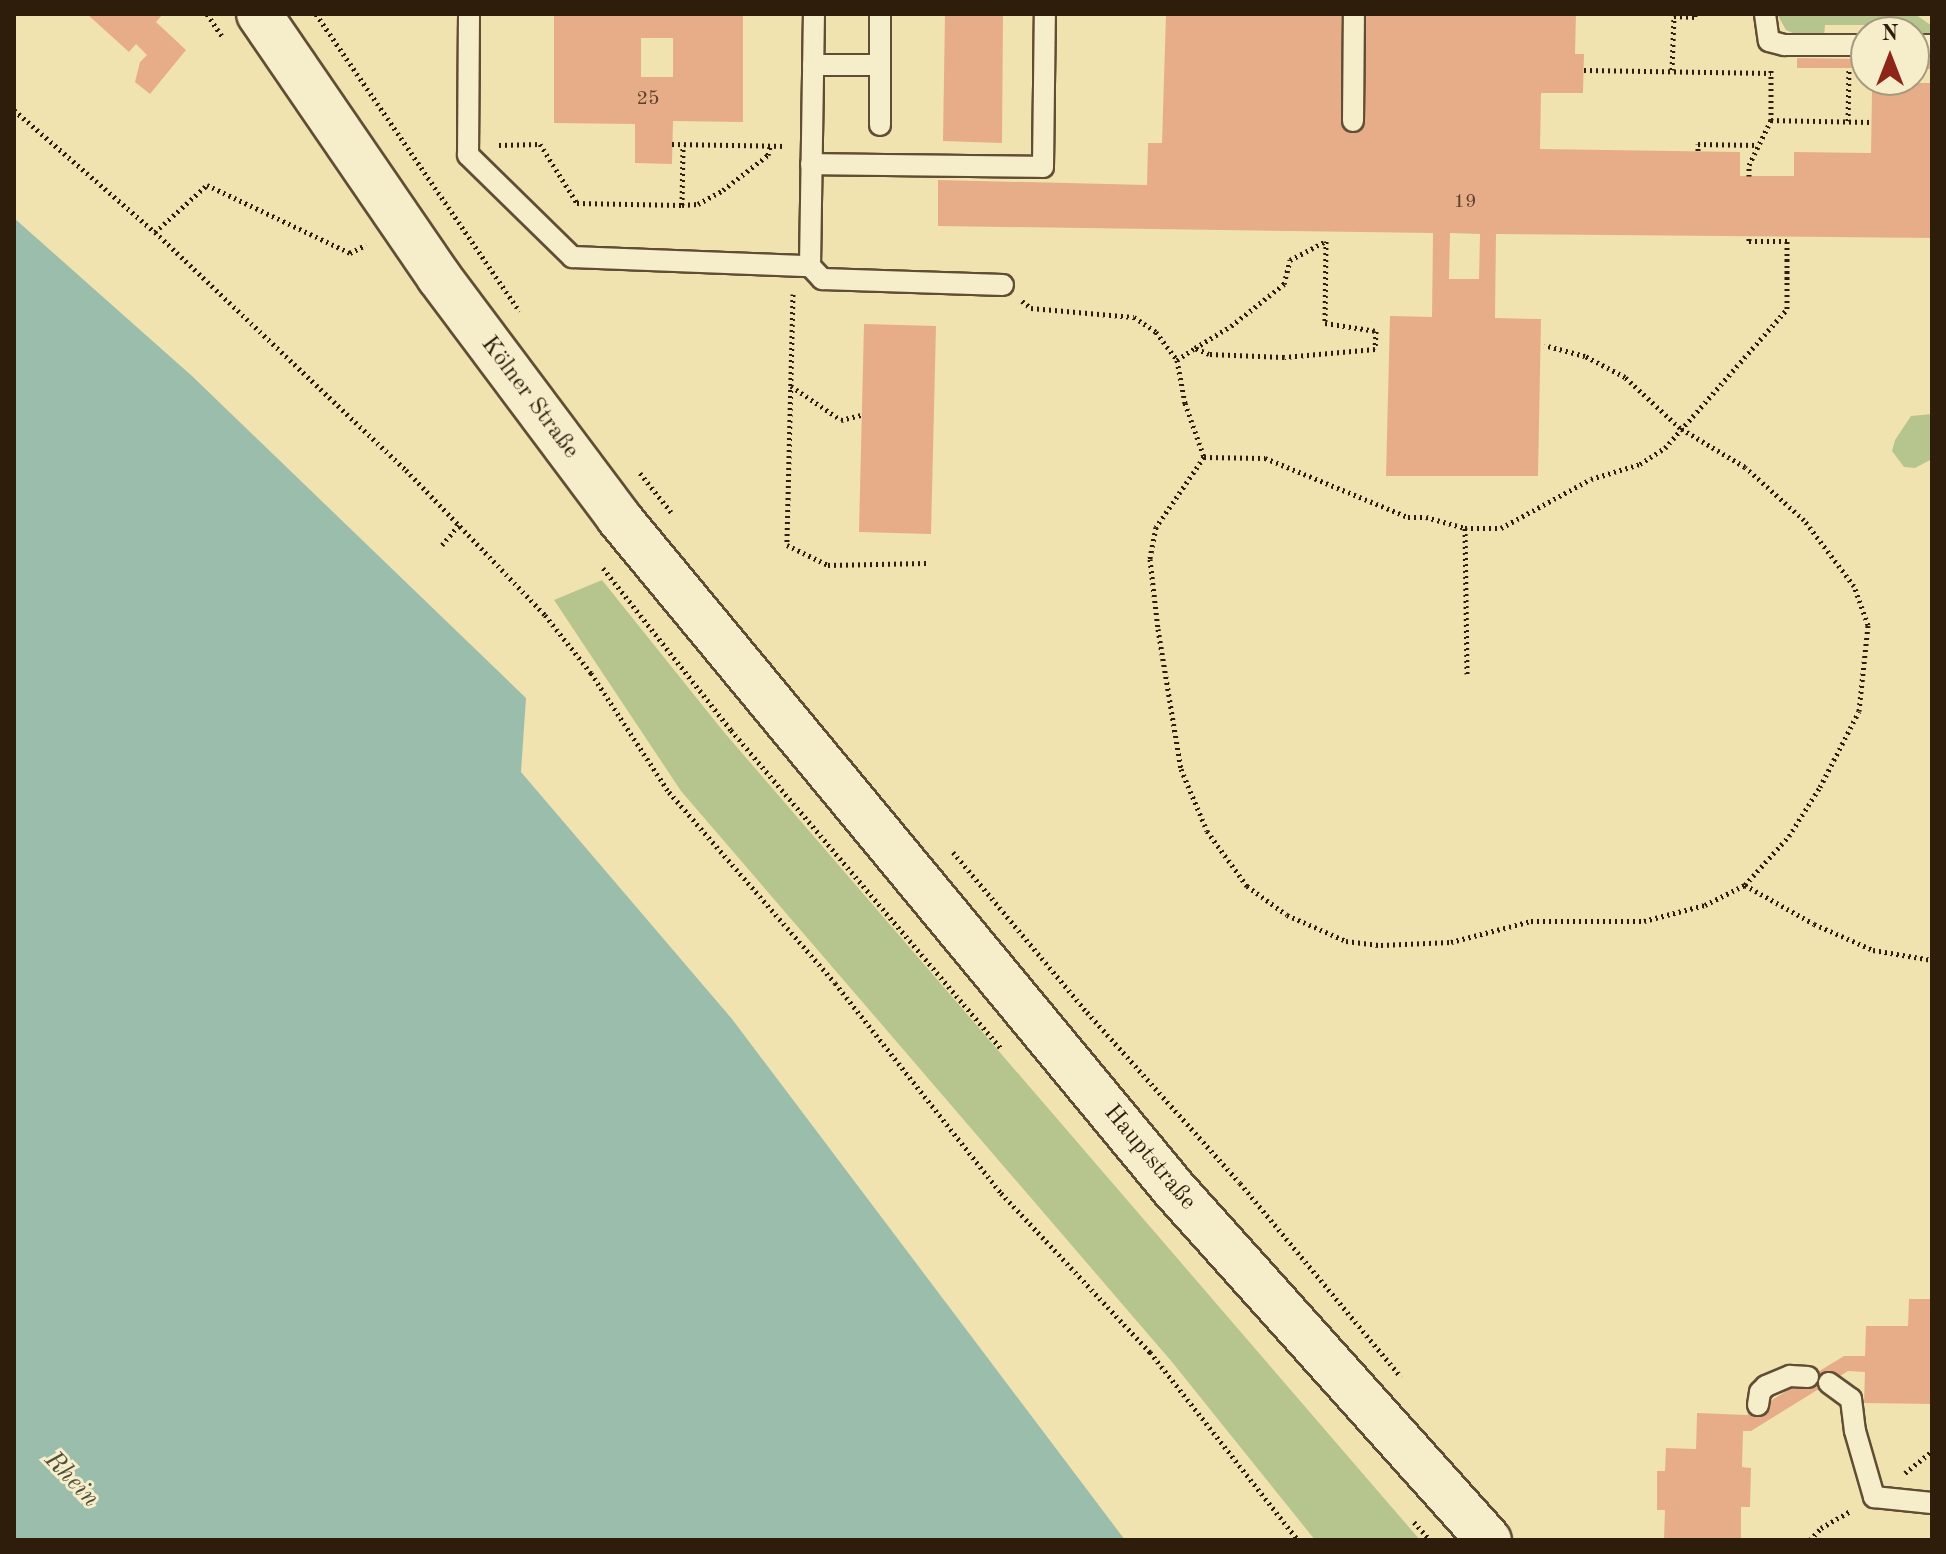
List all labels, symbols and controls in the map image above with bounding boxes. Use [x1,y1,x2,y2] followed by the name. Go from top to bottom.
[1850,16,1930,96] north arrow
[1882,23,1898,45] text: N
[636,87,660,111] house number: 25
[1453,190,1477,214] house number: 19
[474,331,584,465] street label: Kölner Straße
[1097,1099,1201,1217] street label: Hauptstraße
[37,1445,105,1515] water label: Rhein

